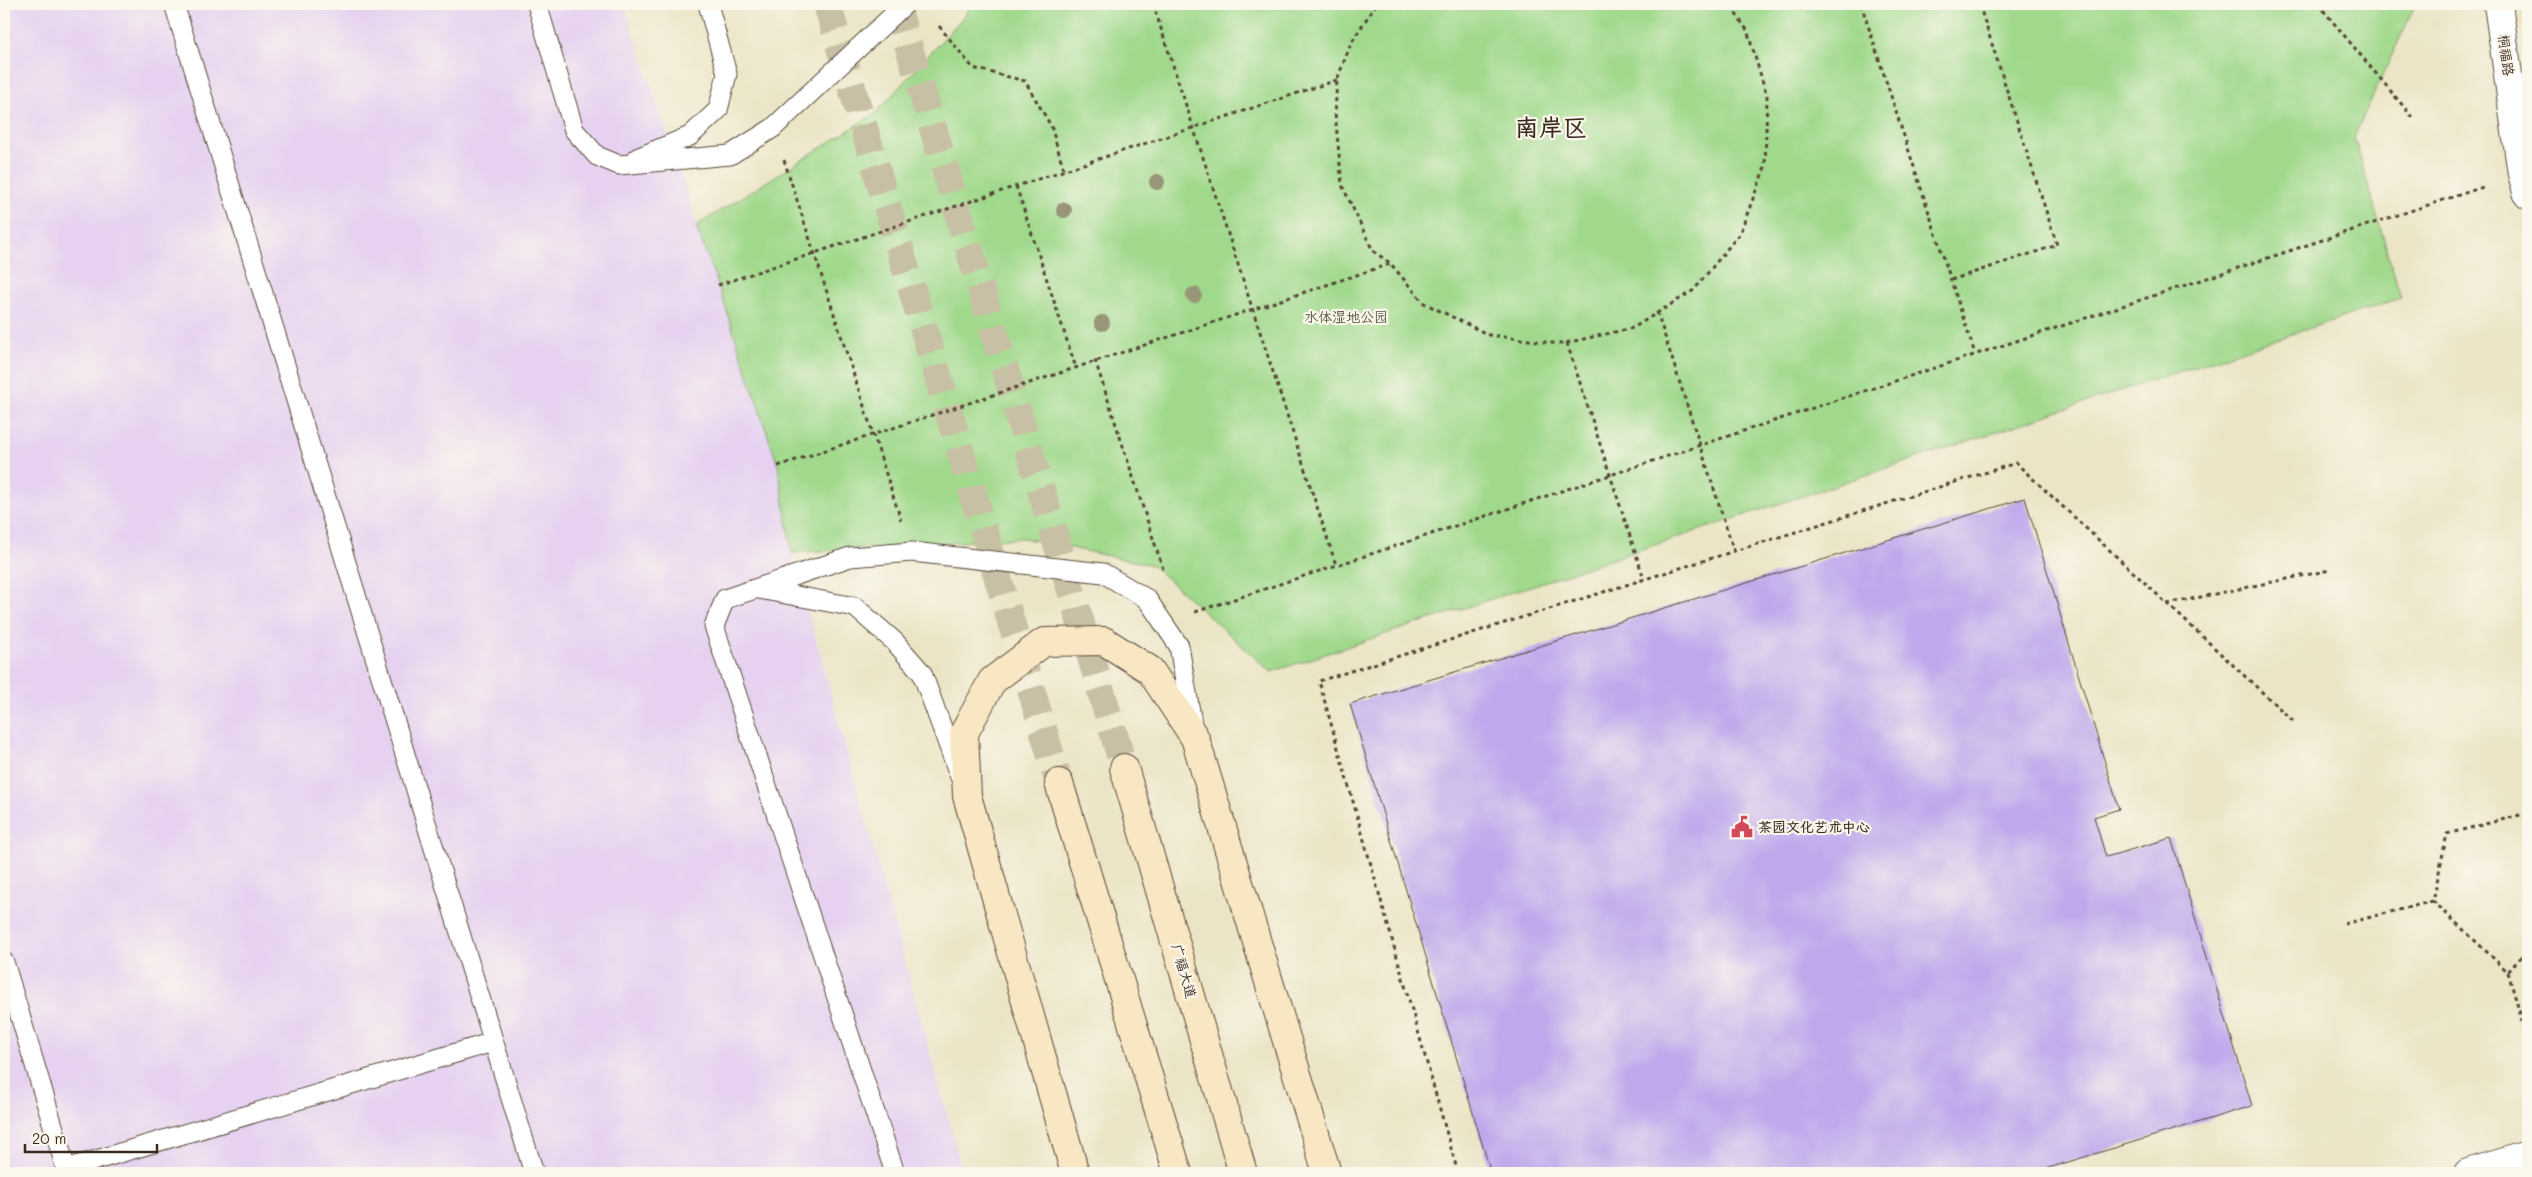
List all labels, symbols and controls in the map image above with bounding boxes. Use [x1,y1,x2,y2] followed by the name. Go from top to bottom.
[2494,33,2519,77] street label: 桐福路
[1515,111,1587,142] district label: 南岸区
[1304,307,1388,326] park label: 水体湿地公园
[1729,814,1755,840] public building icon: 茶园文化艺术中心
[1758,817,1870,836] place label: 茶园文化艺术中心
[1168,941,1201,1000] street label: 广福大道
[25,1122,158,1154] scale bar
[32,1128,66,1148] text: 20 m

